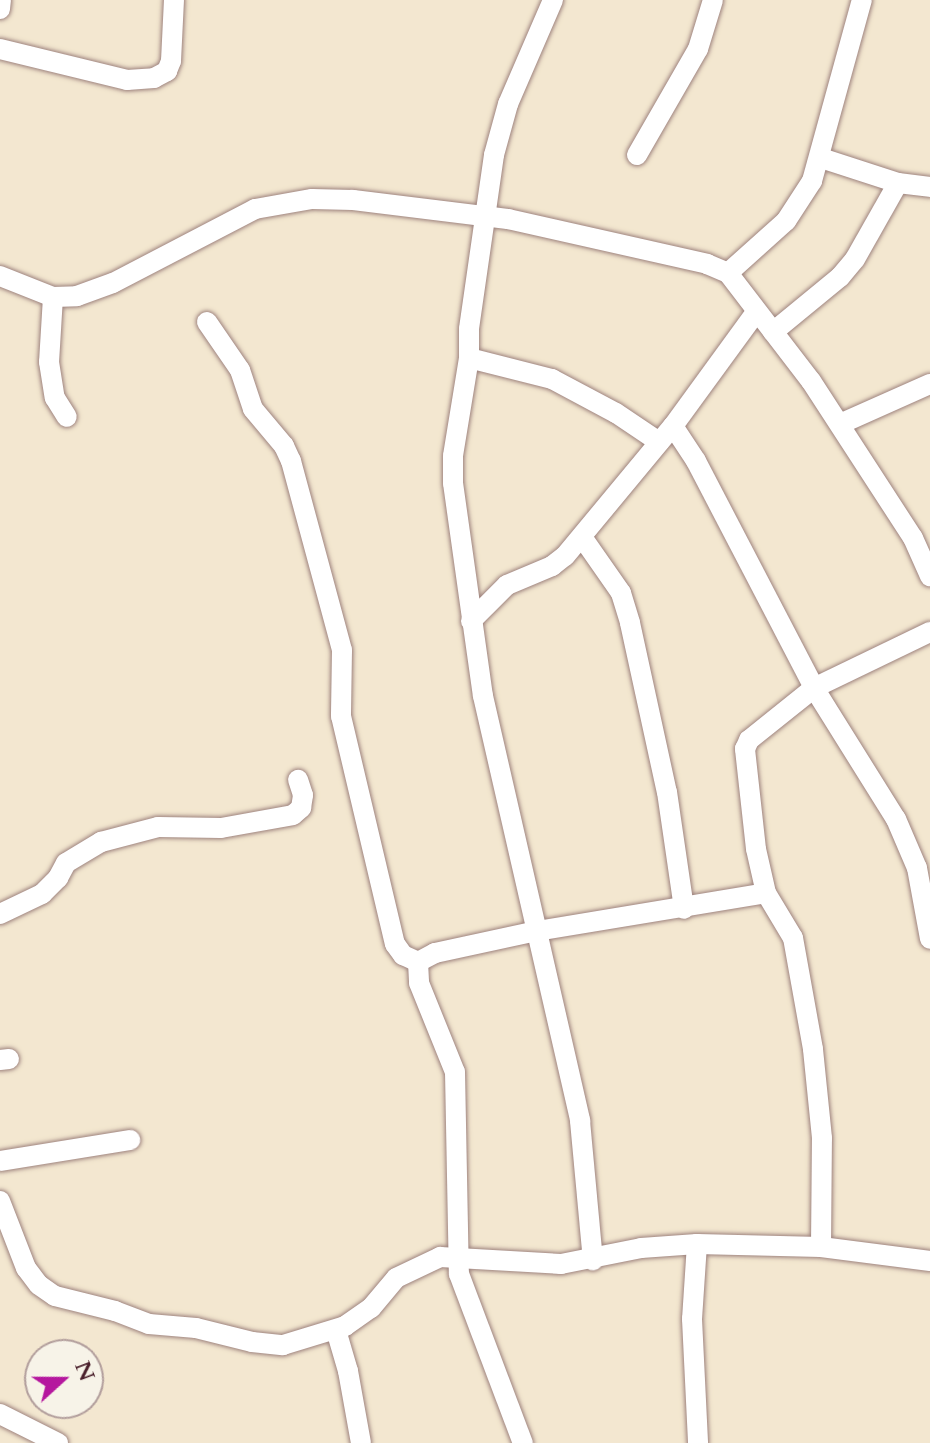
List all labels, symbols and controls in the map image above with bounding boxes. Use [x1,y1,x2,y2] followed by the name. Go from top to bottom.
[24,1339,104,1419] north arrow
[67,1357,102,1385] text: N

